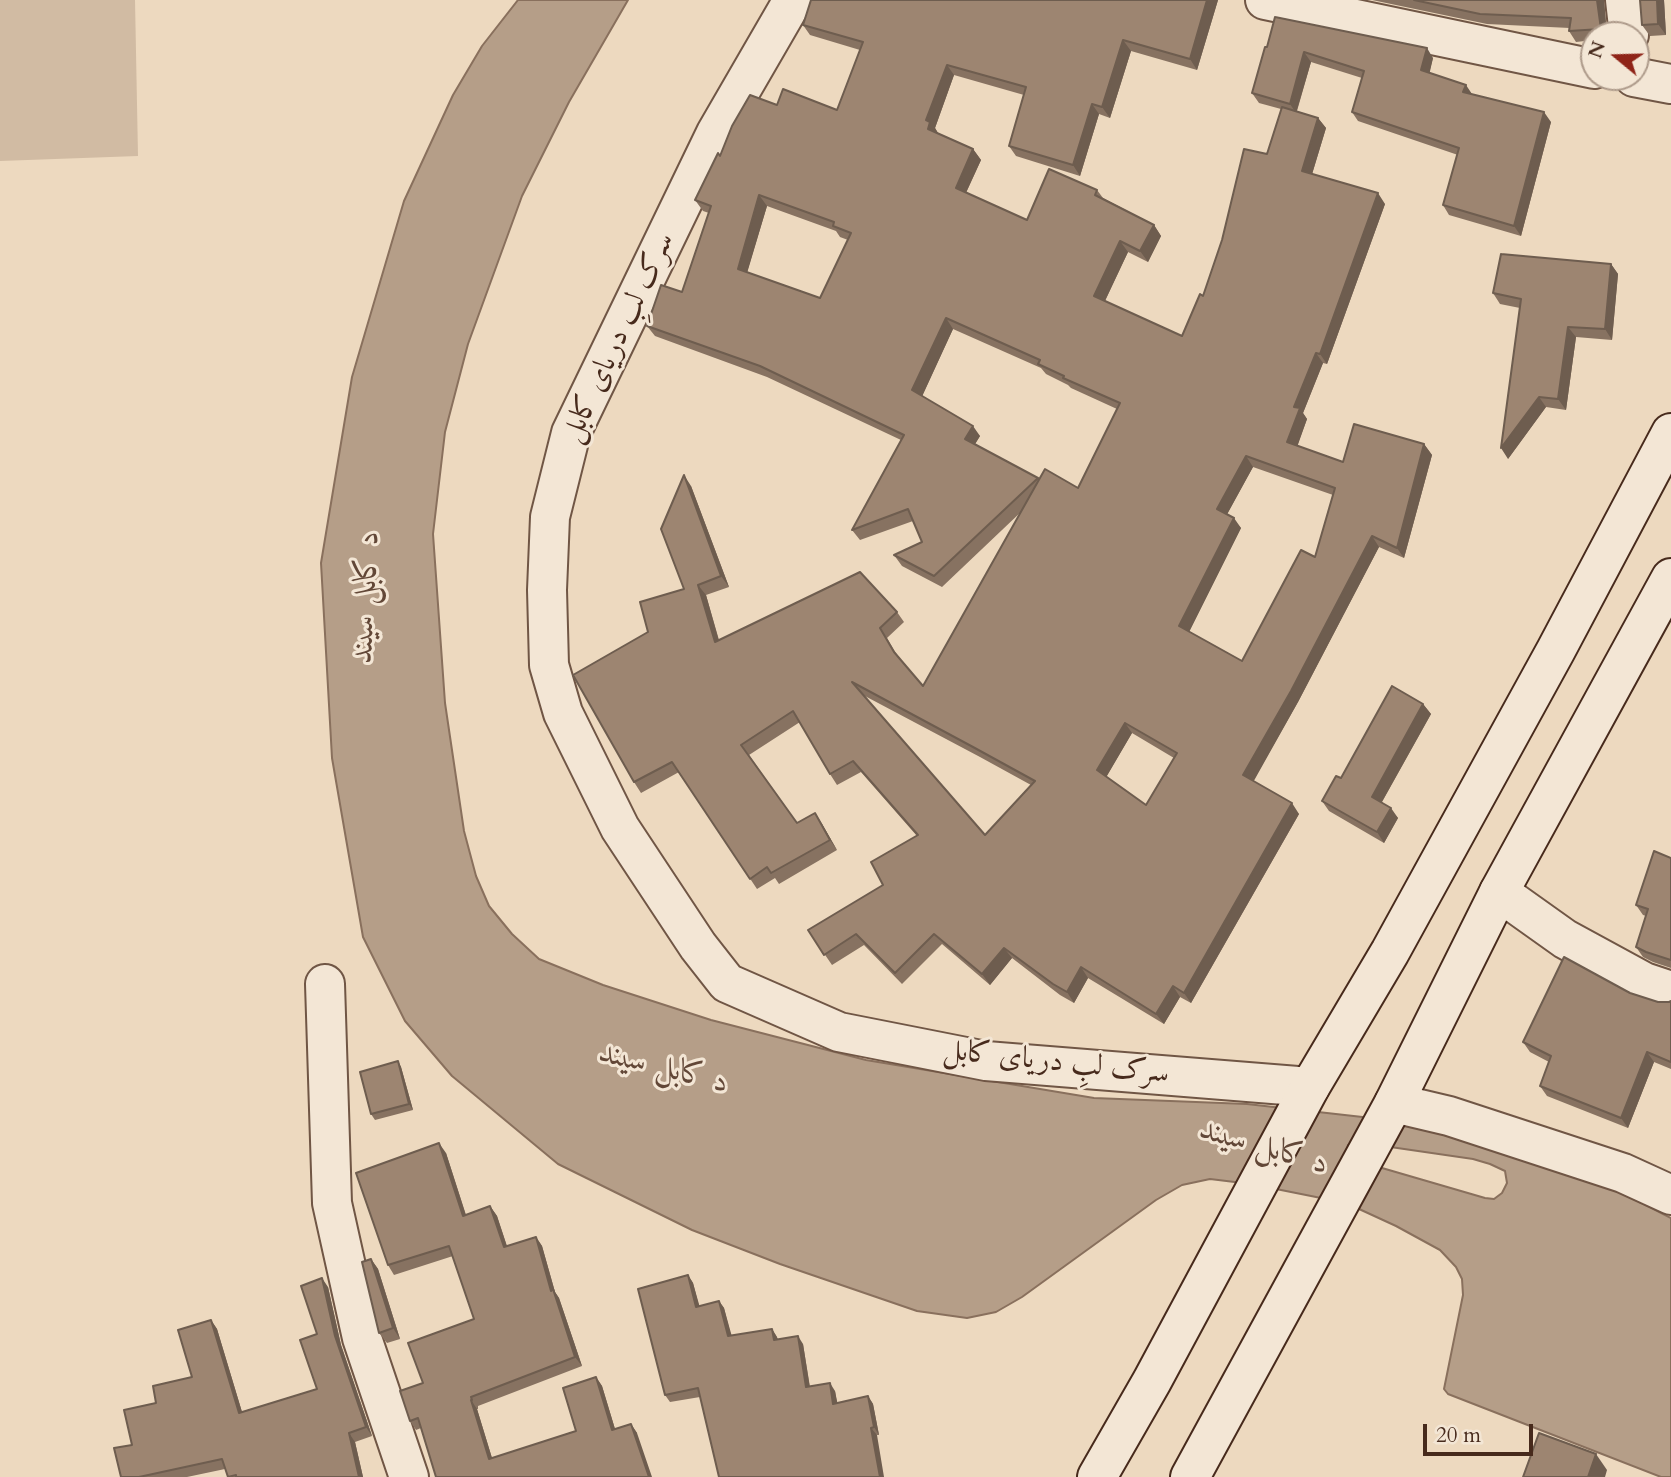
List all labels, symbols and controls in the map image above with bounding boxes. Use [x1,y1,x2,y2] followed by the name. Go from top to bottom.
[1580,21,1650,91] north arrow
[1582,38,1612,62] text: N
[555,227,683,449] street label: سرک لبِ دریای کابل
[344,530,390,664] water label: د کابل سيند
[941,1033,1171,1093] street label: سرک لبِ دریای کابل
[595,1034,733,1104] water label: د کابل سيند
[1195,1111,1333,1185] water label: د کابل سيند
[1426,1410,1536,1454] scale bar
[1436,1421,1481,1450] text: 20 m

